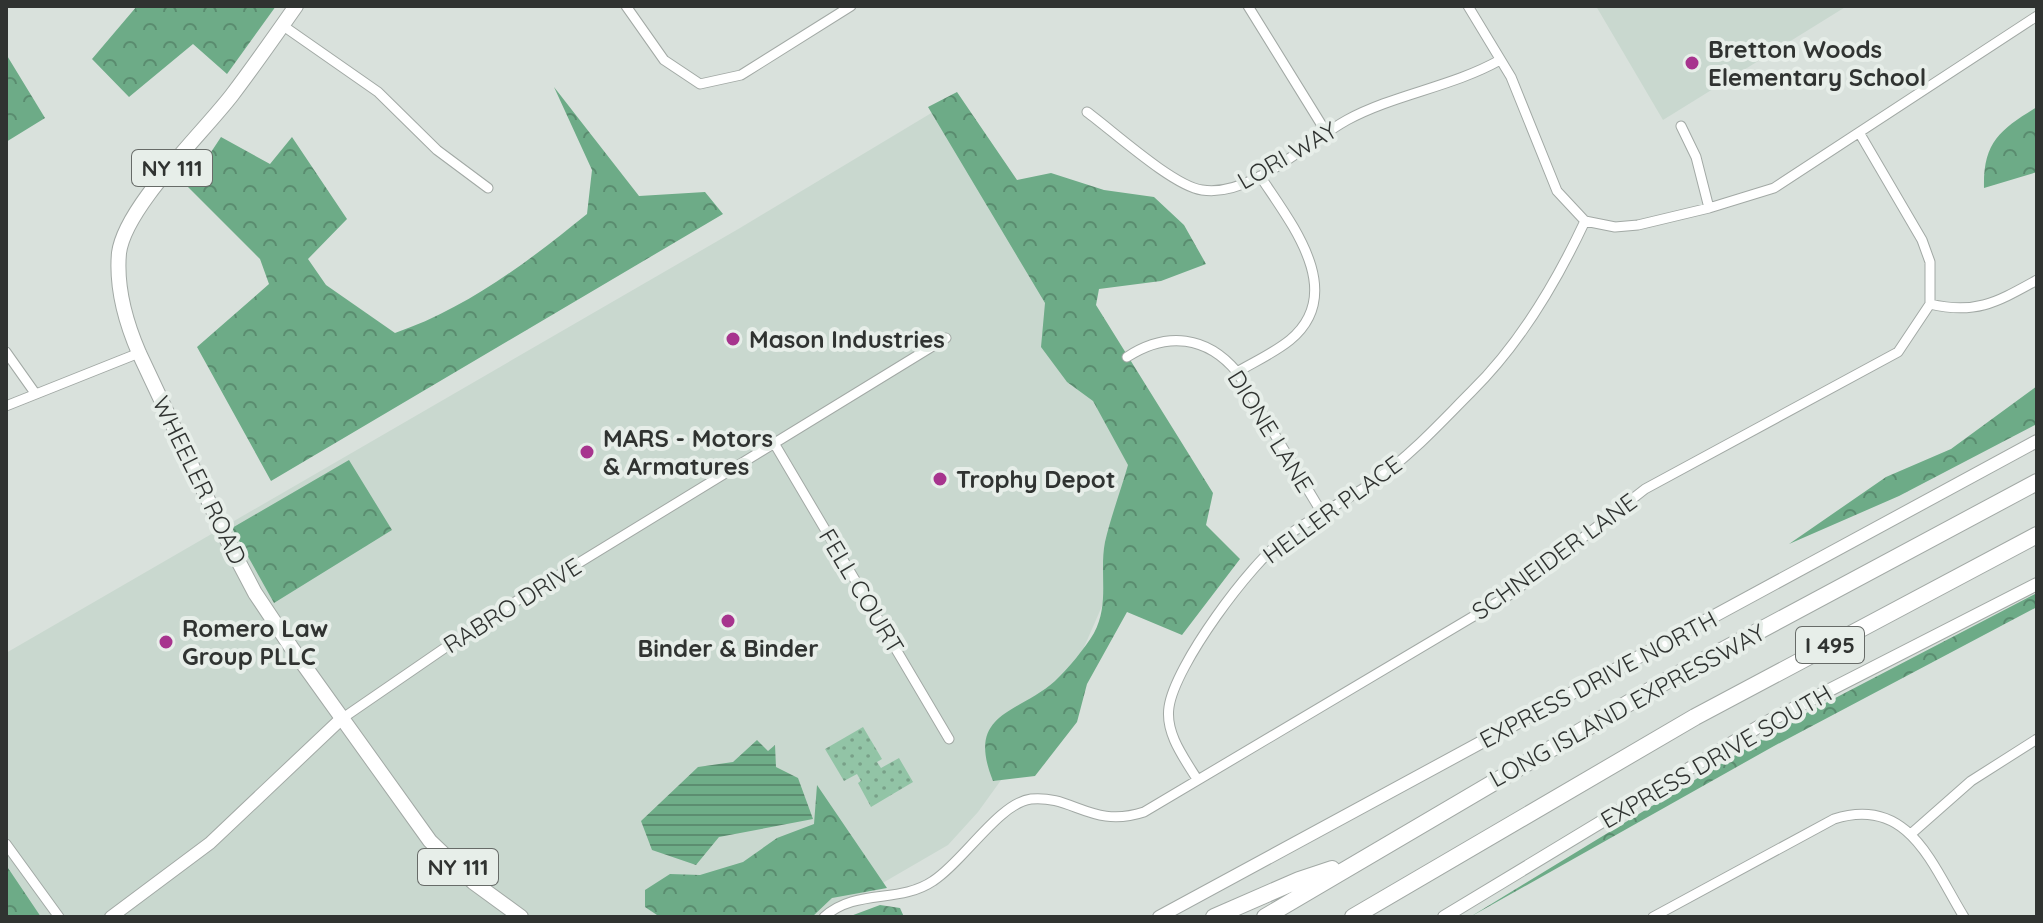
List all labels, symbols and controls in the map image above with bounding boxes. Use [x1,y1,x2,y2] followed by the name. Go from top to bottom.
[1708,34,1926,92] place label: Bretton Woods Elementary School
[1683,54,1701,72] marker: Bretton Woods Elementary School
[1232,114,1342,196] street label: LORI WAY
[132,150,212,186] road number: NY 111
[749,324,945,354] place label: Mason Industries
[724,330,742,348] marker: Mason Industries
[1222,364,1320,498] street label: DIONE LANE
[146,391,254,569] street label: WHEELER ROAD
[603,423,773,481] place label: MARS - Motors & Armatures
[578,443,596,461] marker: MARS - Motors & Armatures
[1257,449,1407,569] street label: HELLER PLACE
[956,464,1116,494] place label: Trophy Depot
[931,470,949,488] marker: Trophy Depot
[1466,486,1642,626] street label: SCHNEIDER LANE
[813,523,911,659] street label: FELL COURT
[438,551,586,659] street label: RABRO DRIVE
[1474,604,1722,754] street label: EXPRESS DRIVE NORTH
[719,612,737,630] marker: Binder & Binder
[182,613,328,671] place label: Romero Law Group PLLC
[1484,617,1770,793] street label: LONG ISLAND EXPRESSWAY
[1796,627,1864,663] road number: I 495
[157,633,175,651] marker: Romero Law Group PLLC
[637,633,819,663] place label: Binder & Binder
[1595,678,1837,834] street label: EXPRESS DRIVE SOUTH
[418,849,498,885] road number: NY 111

